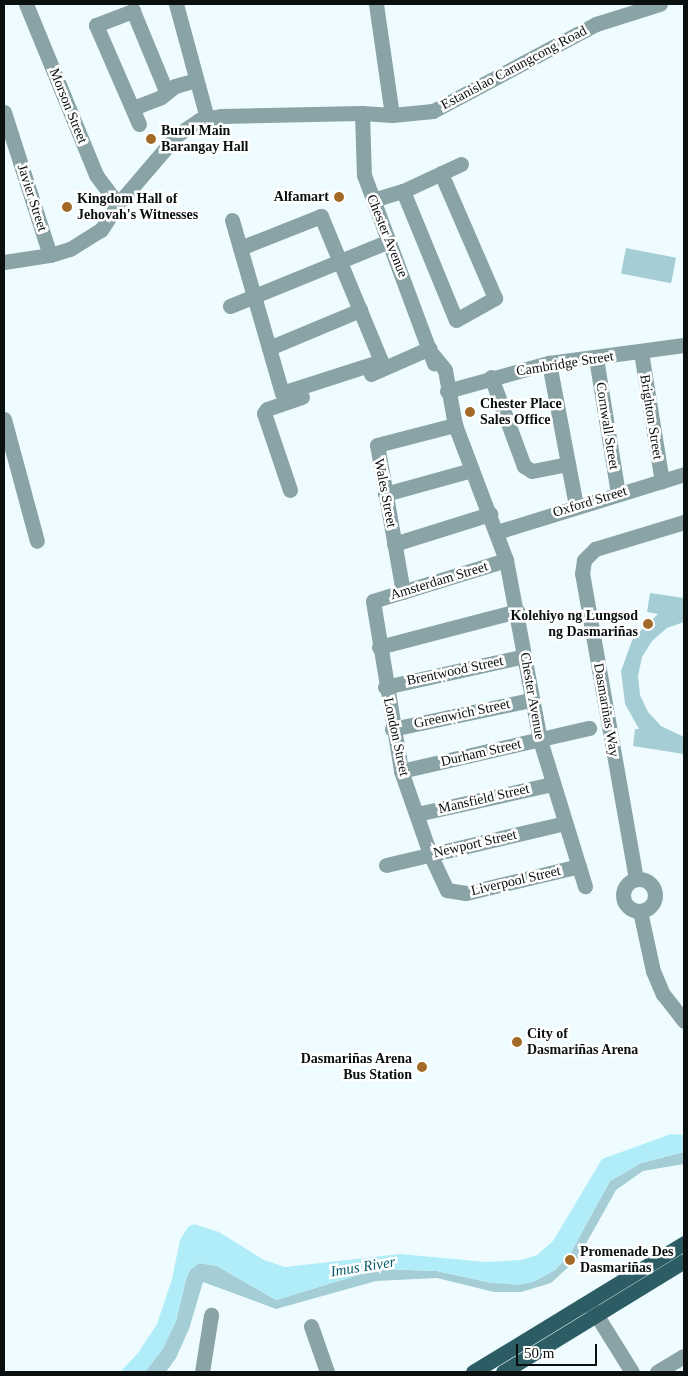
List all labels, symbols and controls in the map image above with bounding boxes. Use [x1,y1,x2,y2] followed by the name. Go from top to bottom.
[438,22,590,114] street label: Estanislao Carungcong Road
[45,66,91,146] street label: Morson Street
[161,123,249,156] place label: Burol Main Barangay Hall
[145,133,157,145] marker: Burol Main Barangay Hall
[13,162,51,234] street label: Javier Street
[274,189,329,205] place label: Alfamart
[77,191,198,223] place label: Kingdom Hall of Jehovah's Witnesses
[333,191,345,203] marker: Alfamart
[363,192,411,280] street label: Chester Avenue
[61,201,73,213] marker: Kingdom Hall of Jehovah's Witnesses
[515,348,615,380] street label: Cambridge Street
[636,373,666,461] street label: Brighton Street
[592,381,622,471] street label: Cornwall Street
[480,396,562,428] place label: Chester Place Sales Office
[464,406,476,418] marker: Chester Place Sales Office
[370,457,400,529] street label: Wales Street
[551,483,629,521] street label: Oxford Street
[388,558,490,604] street label: Amsterdam Street
[510,608,638,640] place label: Kolehiyo ng Lungsod ng Dasmariñas
[642,618,654,630] marker: Kolehiyo ng Lungsod ng Dasmariñas
[516,651,548,741] street label: Chester Avenue
[405,653,505,689] street label: Brentwood Street
[589,662,623,758] street label: Dasmariñas Way
[379,696,413,778] street label: London Street
[413,696,511,732] street label: Greenwich Street
[439,736,523,770] street label: Durham Street
[437,780,531,818] street label: Mansfield Street
[432,826,518,862] street label: Newport Street
[470,863,562,899] street label: Liverpool Street
[527,1026,639,1058] place label: City of Dasmariñas Arena
[511,1036,523,1048] marker: City of Dasmariñas Arena
[300,1051,412,1084] place label: Dasmariñas Arena Bus Station
[416,1061,428,1073] marker: Dasmariñas Arena Bus Station
[580,1244,673,1276] place label: Promenade Des Dasmariñas
[329,1253,397,1281] water label: Imus River
[564,1254,576,1266] marker: Promenade Des Dasmariñas
[518,1334,599,1366] scale bar
[524,1345,554,1361] text: 50 m

